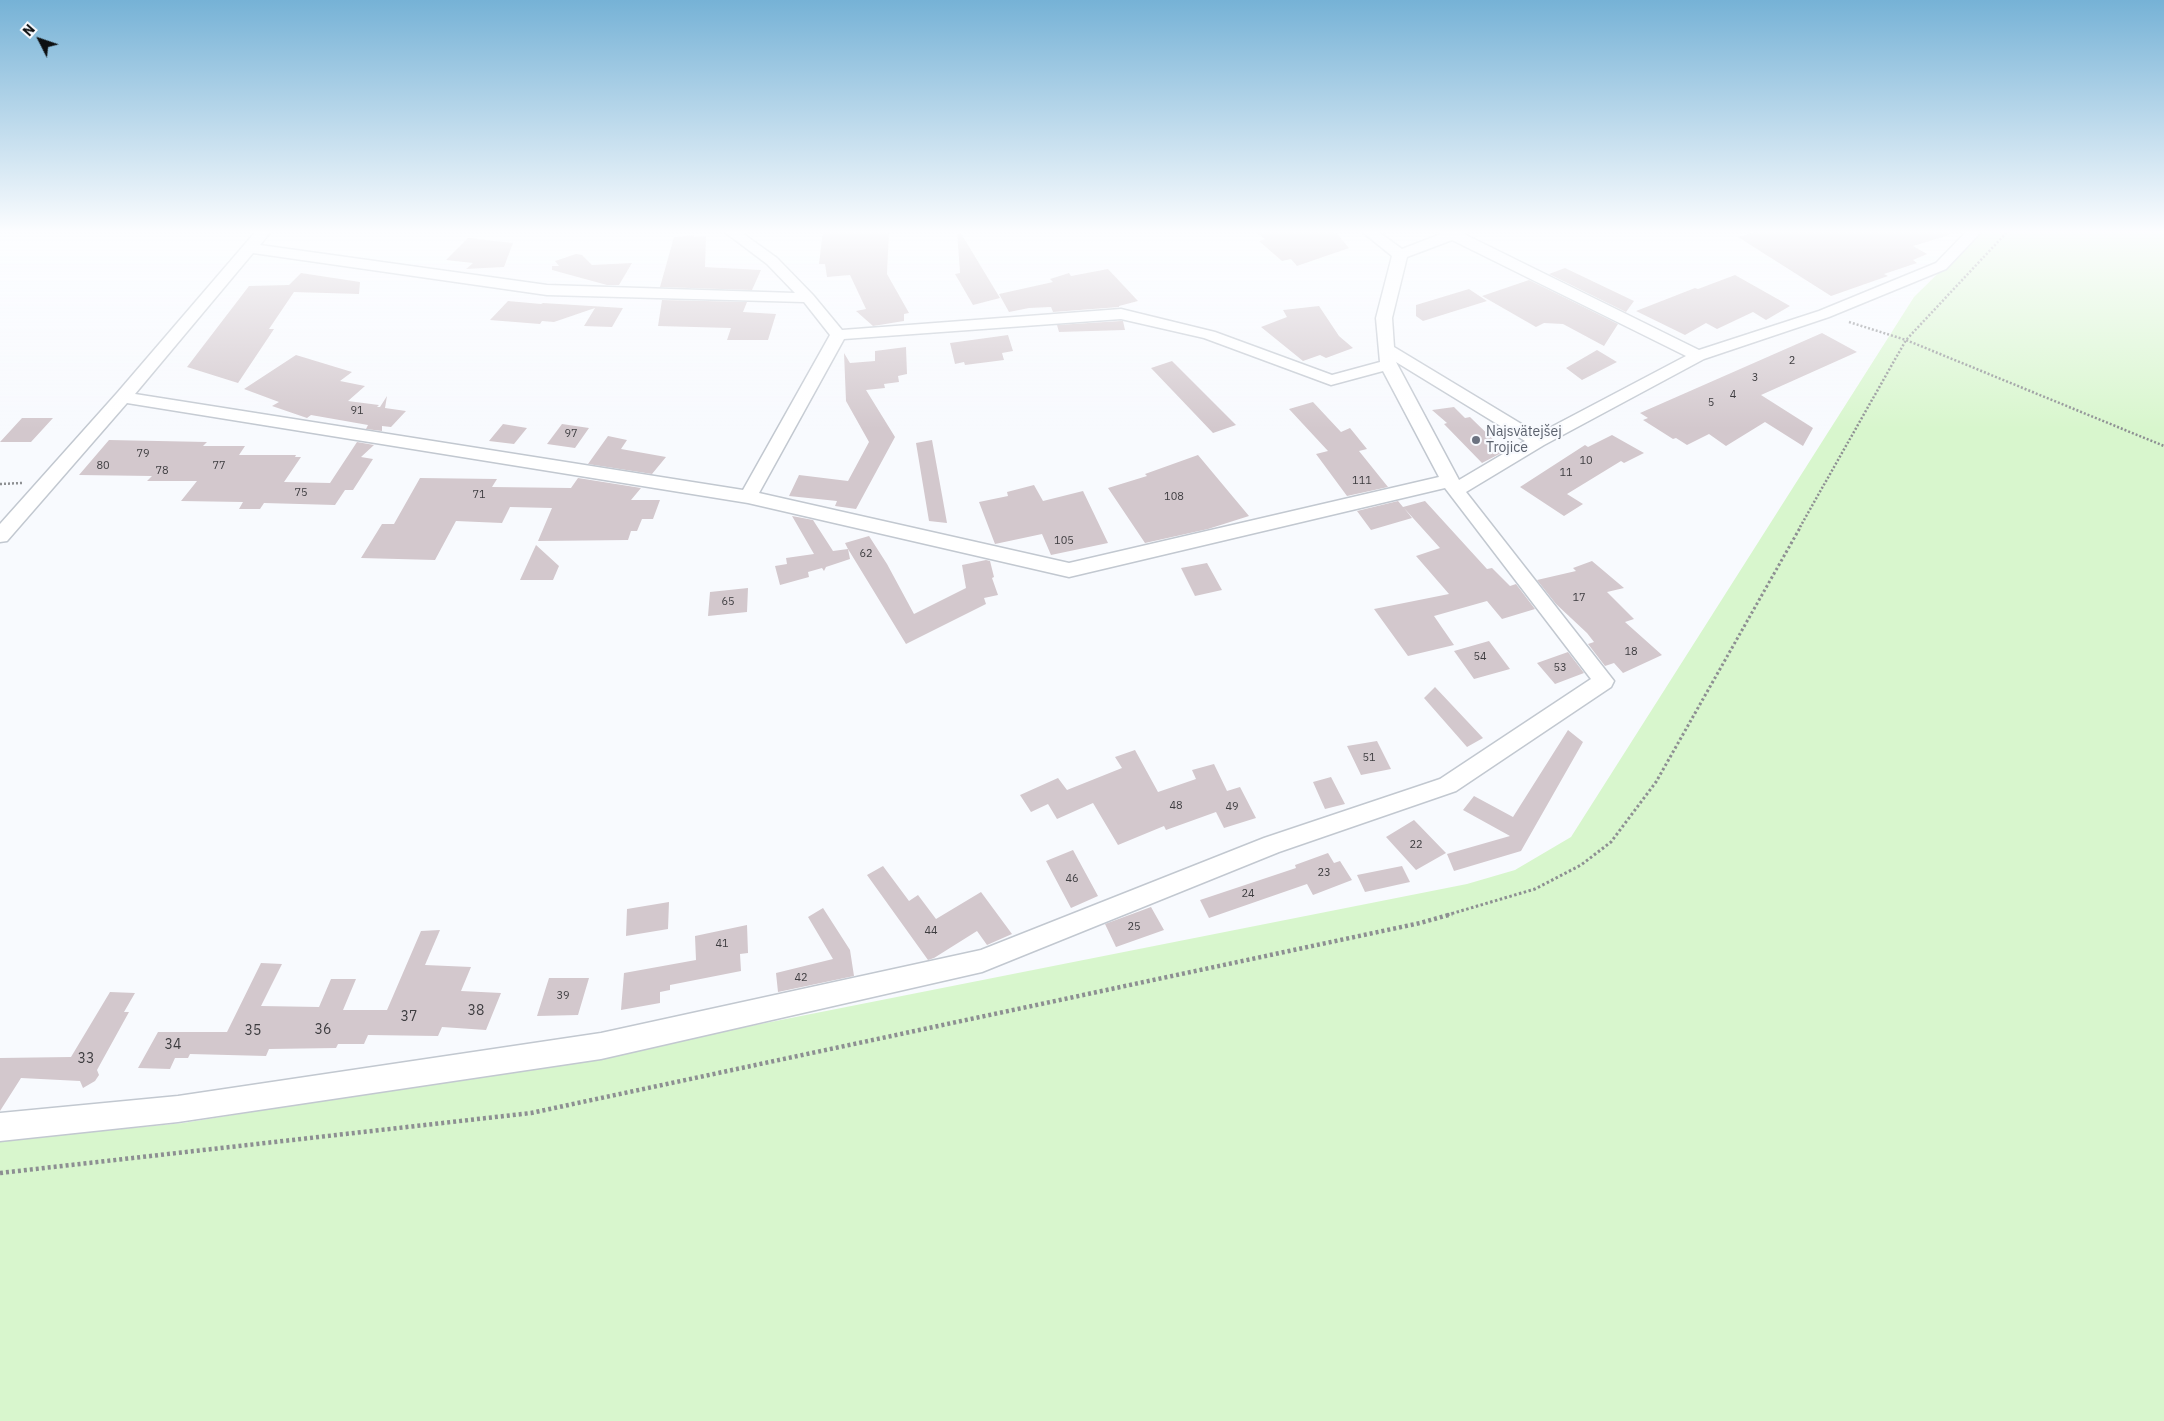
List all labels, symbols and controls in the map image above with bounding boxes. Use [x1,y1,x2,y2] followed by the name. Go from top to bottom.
[15,15,65,65] north arrow
[19,20,39,40] text: N
[1789,354,1795,368] house number: 2
[1752,371,1758,385] house number: 3
[1730,388,1736,402] house number: 4
[1708,396,1714,410] house number: 5
[350,404,364,418] house number: 91
[1486,424,1562,457] place label: Najsvätejšej Trojice
[564,427,578,441] house number: 97
[1470,434,1482,446] marker: Najsvätejšej Trojice
[136,447,150,461] house number: 79
[1579,454,1593,468] house number: 10
[96,459,110,473] house number: 80
[212,459,226,473] house number: 77
[155,464,169,478] house number: 78
[1559,466,1573,480] house number: 11
[1352,474,1372,488] house number: 111
[294,486,308,500] house number: 75
[472,488,486,502] house number: 71
[1164,490,1184,504] house number: 108
[1054,534,1074,548] house number: 105
[859,547,873,561] house number: 62
[1572,591,1586,605] house number: 17
[721,595,735,609] house number: 65
[1624,645,1638,659] house number: 18
[1473,650,1487,664] house number: 54
[1553,661,1567,675] house number: 53
[1362,751,1376,765] house number: 51
[1169,799,1183,813] house number: 48
[1225,800,1239,814] house number: 49
[1409,838,1423,852] house number: 22
[1317,866,1331,880] house number: 23
[1065,872,1079,886] house number: 46
[1241,887,1255,901] house number: 24
[1127,920,1141,934] house number: 25
[924,924,938,938] house number: 44
[715,937,729,951] house number: 41
[794,971,808,985] house number: 42
[556,989,570,1003] house number: 39
[468,1003,484,1019] house number: 38
[401,1009,417,1025] house number: 37
[315,1022,331,1038] house number: 36
[245,1023,261,1039] house number: 35
[165,1037,181,1053] house number: 34
[78,1051,94,1067] house number: 33

